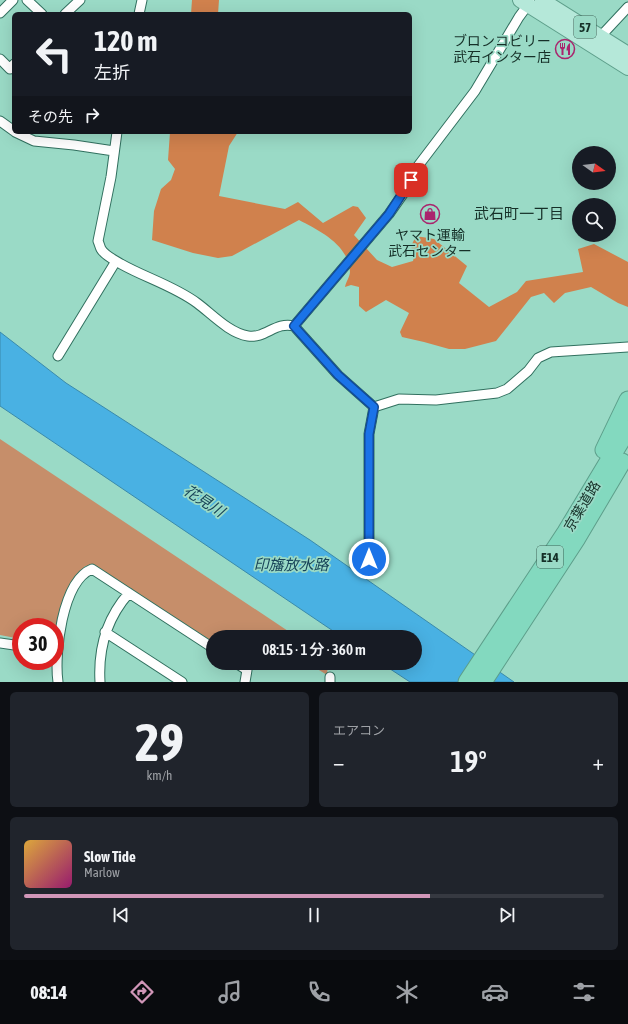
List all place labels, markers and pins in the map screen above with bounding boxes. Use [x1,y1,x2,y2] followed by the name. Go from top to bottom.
[453,33,551,65] place label: ブロンコビリー 武石インター店
[554,38,576,60] restaurant icon: ブロンコビリー 武石インター店
[394,163,428,197] pin
[419,203,441,225] shop icon: ヤマト運輸 武石センター
[388,227,472,259] place label: ヤマト運輸 武石センター

